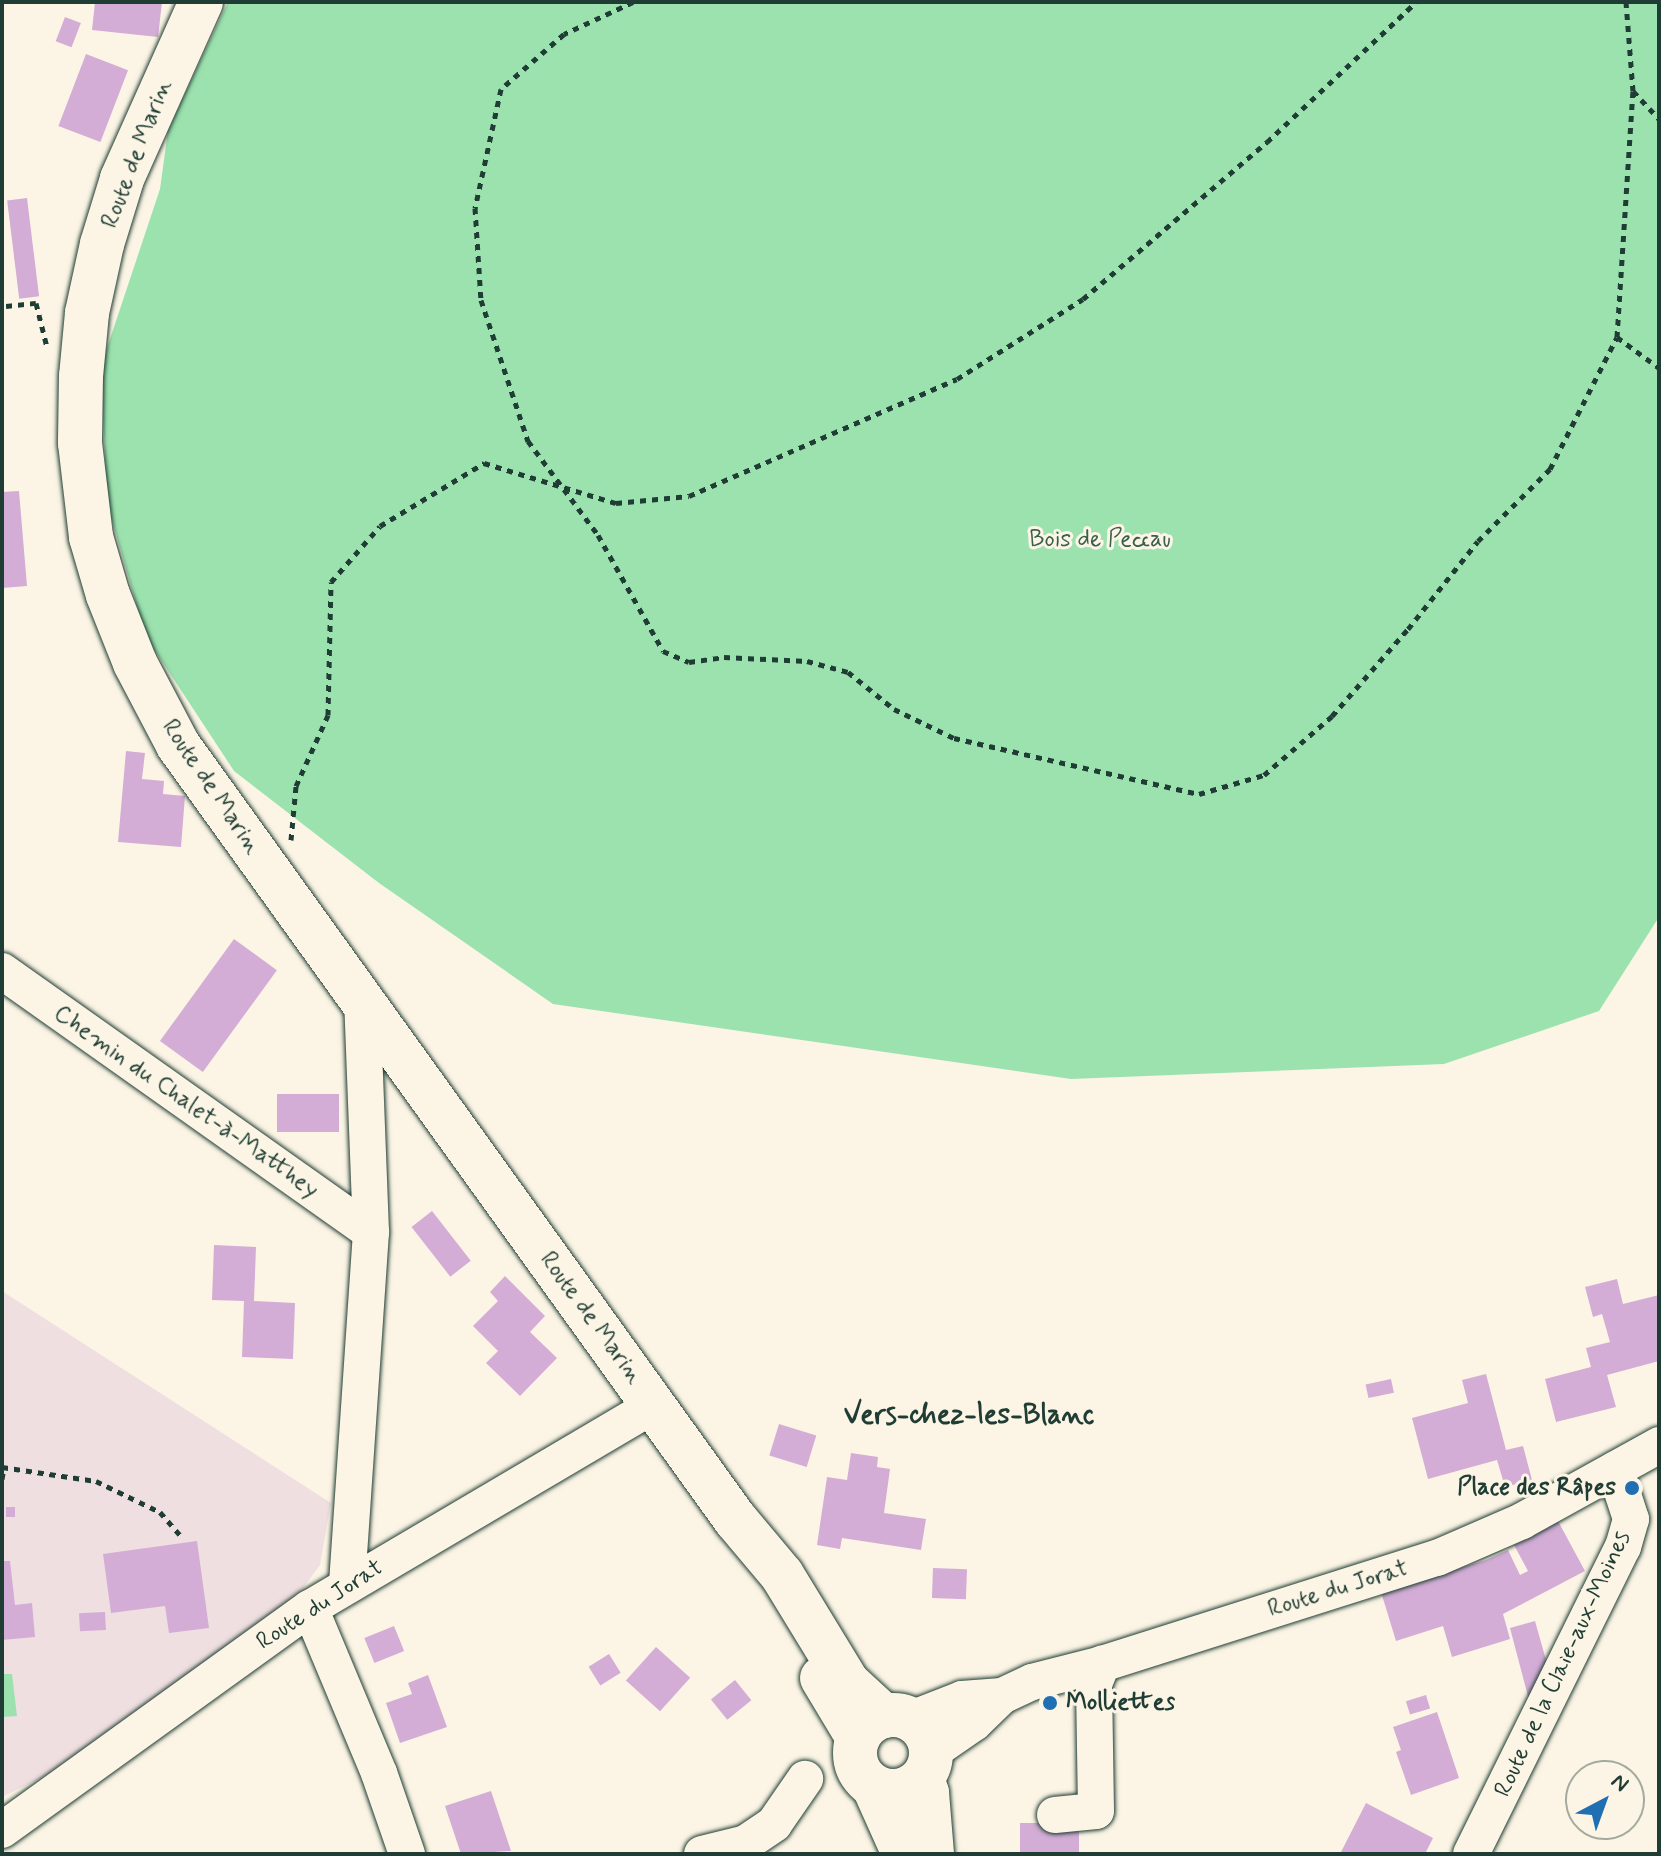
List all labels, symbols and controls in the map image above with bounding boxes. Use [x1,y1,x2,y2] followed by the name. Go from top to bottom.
[96,76,178,232] street label: Route de Marin
[1030,526,1170,554] park label: Bois de Peccau
[156,714,266,860] street label: Route de Marin
[48,999,324,1205] street label: Chemin du Chalet-à-Matthey
[534,1247,648,1389] street label: Route de Marin
[844,1399,1094,1433] district label: Vers-chez-les-Blanc
[1459,1474,1616,1502] place label: Place des Râpes
[1623,1479,1641,1497] marker: Place des Râpes
[1488,1526,1638,1802] street label: Route de la Claie-aux-Moines
[253,1554,387,1656] street label: Route du Jorat
[1266,1555,1410,1623] street label: Route du Jorat
[1066,1689,1175,1717] place label: Molliettes
[1041,1694,1059,1712] marker: Molliettes
[1565,1760,1645,1840] north arrow
[1605,1768,1634,1799] text: N

